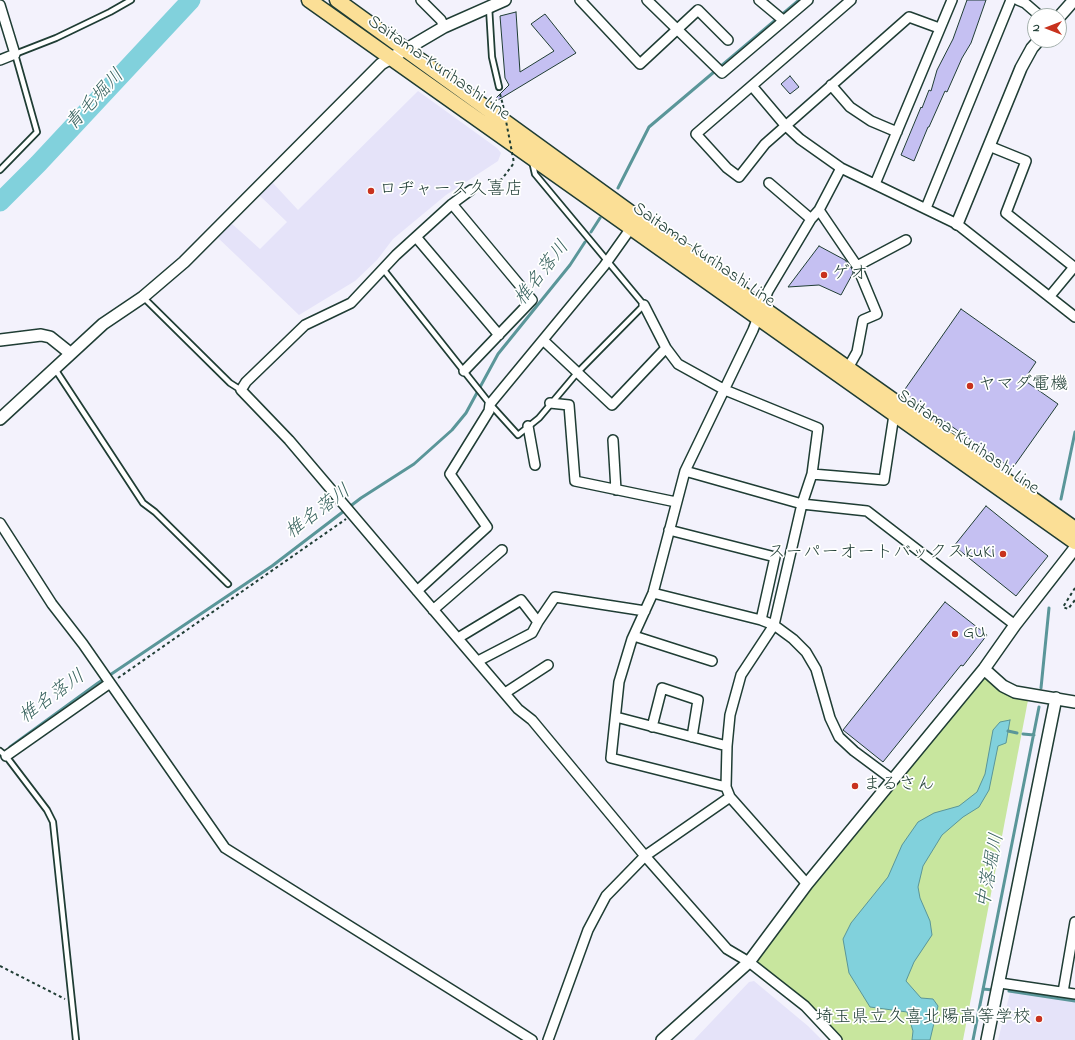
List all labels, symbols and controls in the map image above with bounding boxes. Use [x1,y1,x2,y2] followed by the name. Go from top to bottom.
[1027,8,1067,48] north arrow
[363,12,513,126] street label: Saitama-Kurihashi Line
[1028,24,1044,32] text: N
[62,65,130,137] water label: 青毛堀川
[379,180,523,202] place label: ロヂャース久喜店
[366,186,376,196] marker: ロヂャース久喜店
[628,199,778,313] street label: Saitama-Kurihashi Line
[511,237,575,311] water label: 椎名落川
[832,264,868,286] place label: ゲオ
[819,270,829,280] marker: ゲオ
[978,375,1068,397] place label: ヤマダ電機
[965,381,975,391] marker: ヤマダ電機
[892,386,1042,500] street label: Saitama-Kurihashi Line
[282,481,356,545] water label: 椎名落川
[768,543,995,565] place label: スーパーオートバックスkuKi
[998,549,1008,559] marker: スーパーオートバックスkuKi
[963,623,986,645] place label: GU
[950,629,960,639] marker: GU
[16,666,90,730] water label: 椎名落川
[863,775,935,797] place label: まるさん
[850,781,860,791] marker: まるさん
[974,832,1010,910] water label: 中落堀川
[815,1008,1031,1030] place label: 埼玉県立久喜北陽高等学校
[1034,1014,1044,1024] marker: 埼玉県立久喜北陽高等学校

